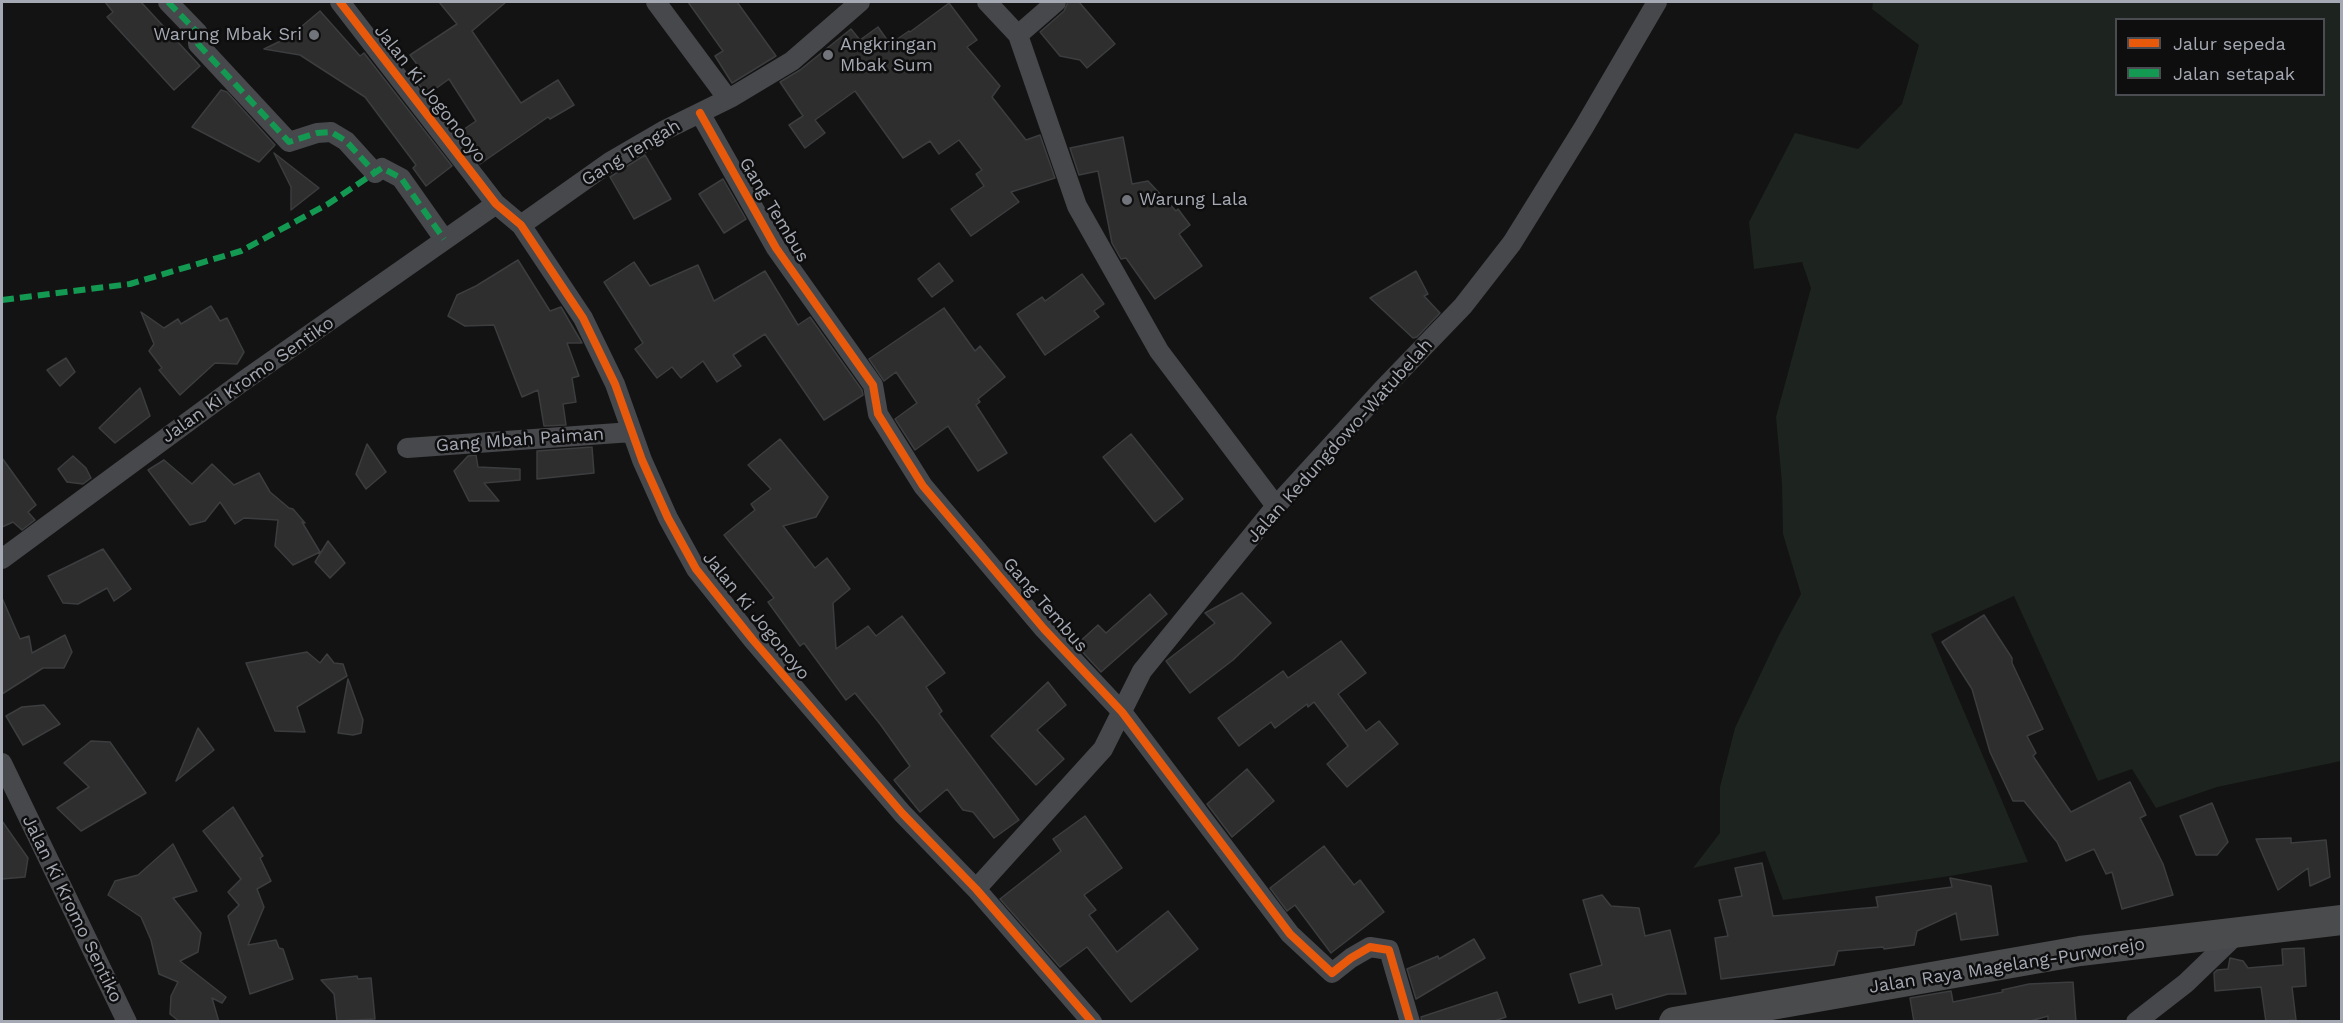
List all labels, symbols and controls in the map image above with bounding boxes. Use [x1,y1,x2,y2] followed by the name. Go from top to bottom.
[2115,18,2325,96] legend
[369,21,491,167] street label: Jalan Ki Jogonooyo
[153,24,302,46] place label: Warung Mbak Sri
[307,28,321,42] marker: Warung Mbak Sri
[2173,33,2286,54] text: Jalur sepeda
[840,34,937,76] place label: Angkringan Mbak Sum
[821,48,835,62] marker: Angkringan Mbak Sum
[2173,63,2295,84] text: Jalan setapak
[578,115,684,191] street label: Gang Tengah
[734,154,814,266] street label: Gang Tembus
[1139,189,1248,211] place label: Warung Lala
[1120,193,1134,207] marker: Warung Lala
[158,312,338,448] street label: Jalan Ki Kromo Sentiko
[1243,335,1437,547] street label: Jalan Kedungdowo-Watubelah
[435,423,605,457] street label: Gang Mbah Paiman
[698,548,814,684] street label: Jalan Ki Jogonoyo
[998,553,1092,657] street label: Gang Tembus
[17,812,127,1006] street label: Jalan Ki Kromo Sentiko
[1867,934,2147,998] street label: Jalan Raya Magelang-Purworejo

